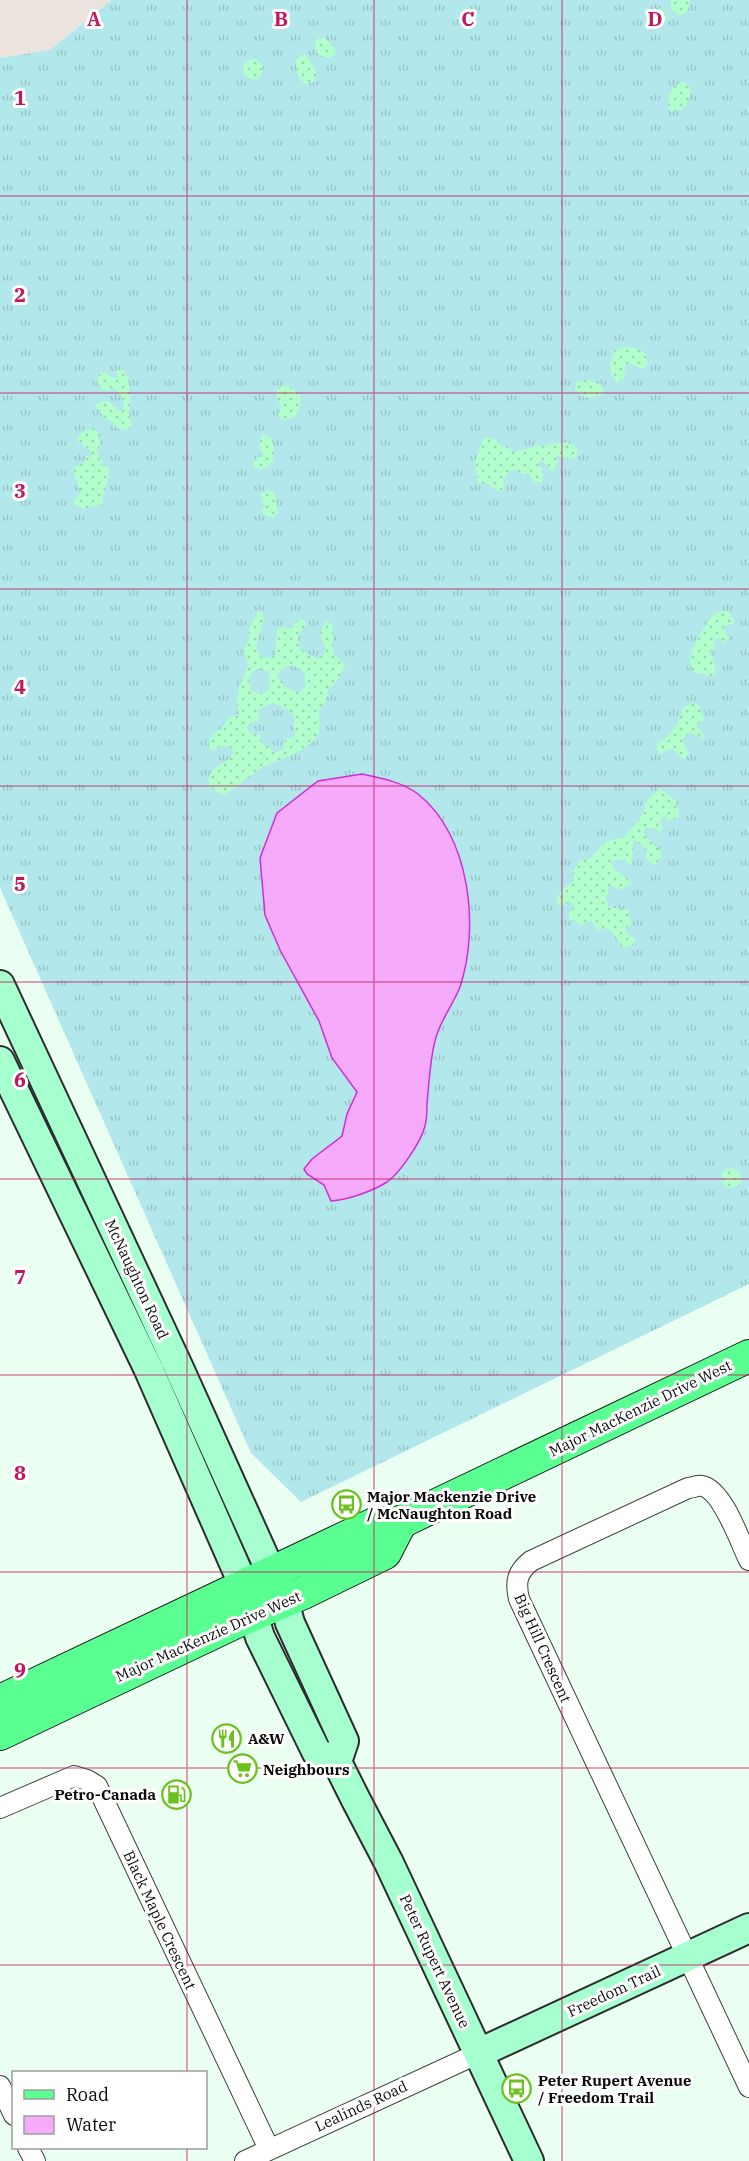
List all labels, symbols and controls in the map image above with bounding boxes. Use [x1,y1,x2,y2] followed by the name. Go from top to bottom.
[87,5,101,32] text: A
[274,5,288,32] text: B
[461,5,475,32] text: C
[647,5,663,32] text: D
[14,84,26,111] text: 1
[14,281,26,308] text: 2
[14,477,26,504] text: 3
[14,673,26,700] text: 4
[14,870,26,897] text: 5
[14,1066,26,1093] text: 6
[101,1216,173,1342] street label: McNaughton Road
[14,1263,26,1290] text: 7
[546,1355,734,1461] street label: Major MacKenzie Drive West
[14,1459,26,1486] text: 8
[367,1487,536,1523] place label: Major Mackenzie Drive / McNaughton Road
[330,1489,362,1521] bus stop icon: Major Mackenzie Drive / McNaughton Road
[112,1586,304,1686] street label: Major MacKenzie Drive West
[510,1590,576,1706] street label: Big Hill Crescent
[14,1656,26,1683] text: 9
[211,1722,243,1754] restaurant icon: A&W
[248,1729,285,1748] place label: A&W
[226,1753,258,1785] supermarket icon: Neighbours
[263,1760,350,1779] place label: Neighbours
[161,1778,193,1810] fuel station icon: Petro-Canada
[54,1785,156,1804] place label: Petro-Canada
[119,1847,201,1993] street label: Black Maple Crescent
[396,1891,474,2031] street label: Peter Rupert Avenue
[564,1961,664,2021] street label: Freedom Trail
[12,2071,207,2149] legend
[538,2071,692,2107] place label: Peter Rupert Avenue / Freedom Trail
[501,2073,533,2105] bus stop icon: Peter Rupert Avenue / Freedom Trail
[312,2076,410,2136] street label: Lealinds Road
[66,2083,109,2106] text: Road
[66,2113,116,2136] text: Water

